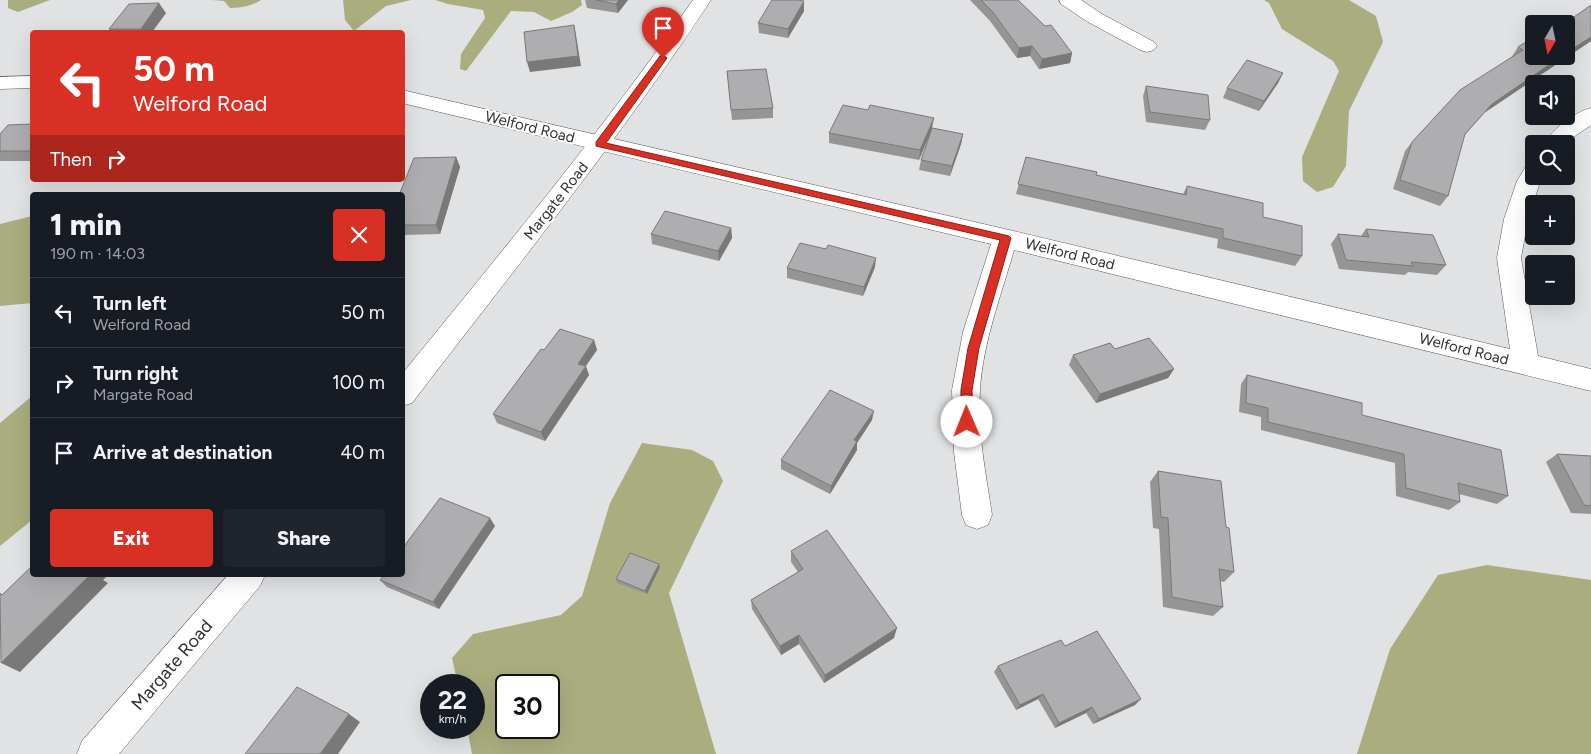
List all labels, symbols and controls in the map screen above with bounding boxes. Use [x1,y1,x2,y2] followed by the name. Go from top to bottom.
[642,7,684,58] pin
[649,14,677,42] icon: arrive
[1525,15,1575,65] north arrow
[1525,15,1575,305] map controls
[133,48,215,90] text: 50 m
[50,50,115,115] icon: left
[1525,75,1575,125] button: sound
[133,90,267,117] text: Welford Road
[483,107,577,147] street label: Welford Road
[1525,135,1575,185] button: search
[102,145,130,173] icon: right
[50,148,92,171] text: Then
[520,158,592,244] street label: Margate Road
[1525,195,1575,245] button: +
[50,206,122,243] text: 1 min
[333,209,385,261] button: close
[1023,234,1117,274] street label: Welford Road
[50,244,145,263] text: 190 m · 14:03
[1525,255,1575,305] button: −
[93,292,167,315] text: Turn left
[50,299,78,327] icon: left
[341,301,385,324] text: 50 m
[93,315,191,334] text: Welford Road
[1417,329,1511,369] street label: Welford Road
[93,362,179,385] text: Turn right
[50,369,78,397] icon: right
[332,371,385,394] text: 100 m
[93,385,193,404] text: Margate Road
[940,395,992,447] position arrow
[50,439,78,467] icon: arrive
[93,441,272,464] text: Arrive at destination
[340,441,385,464] text: 40 m
[50,509,213,567] button: Exit
[223,509,385,567] button: Share
[127,615,217,715] street label: Margate Road
[495,674,560,739] speed limit sign: 30
[438,685,467,715] text: 22
[439,712,466,726] text: km/h

